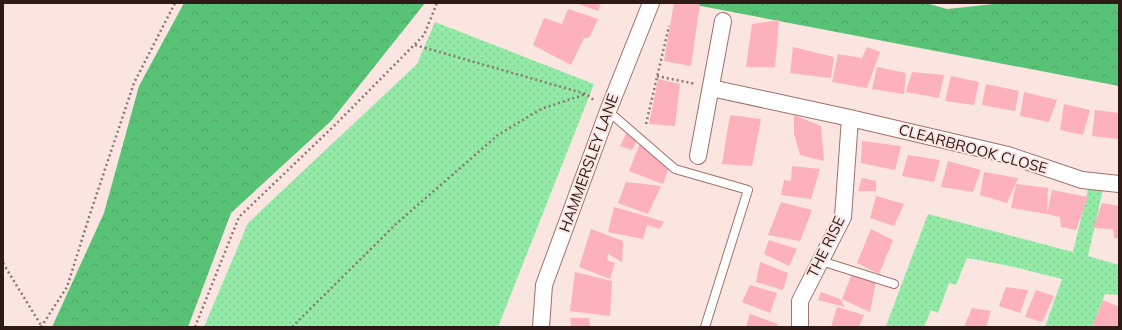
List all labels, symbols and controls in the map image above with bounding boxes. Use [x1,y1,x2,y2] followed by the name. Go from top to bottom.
[555,91,622,235] street label: HAMMERSLEY LANE
[897,120,1050,178] street label: CLEARBROOK CLOSE
[803,213,849,280] street label: THE RISE

